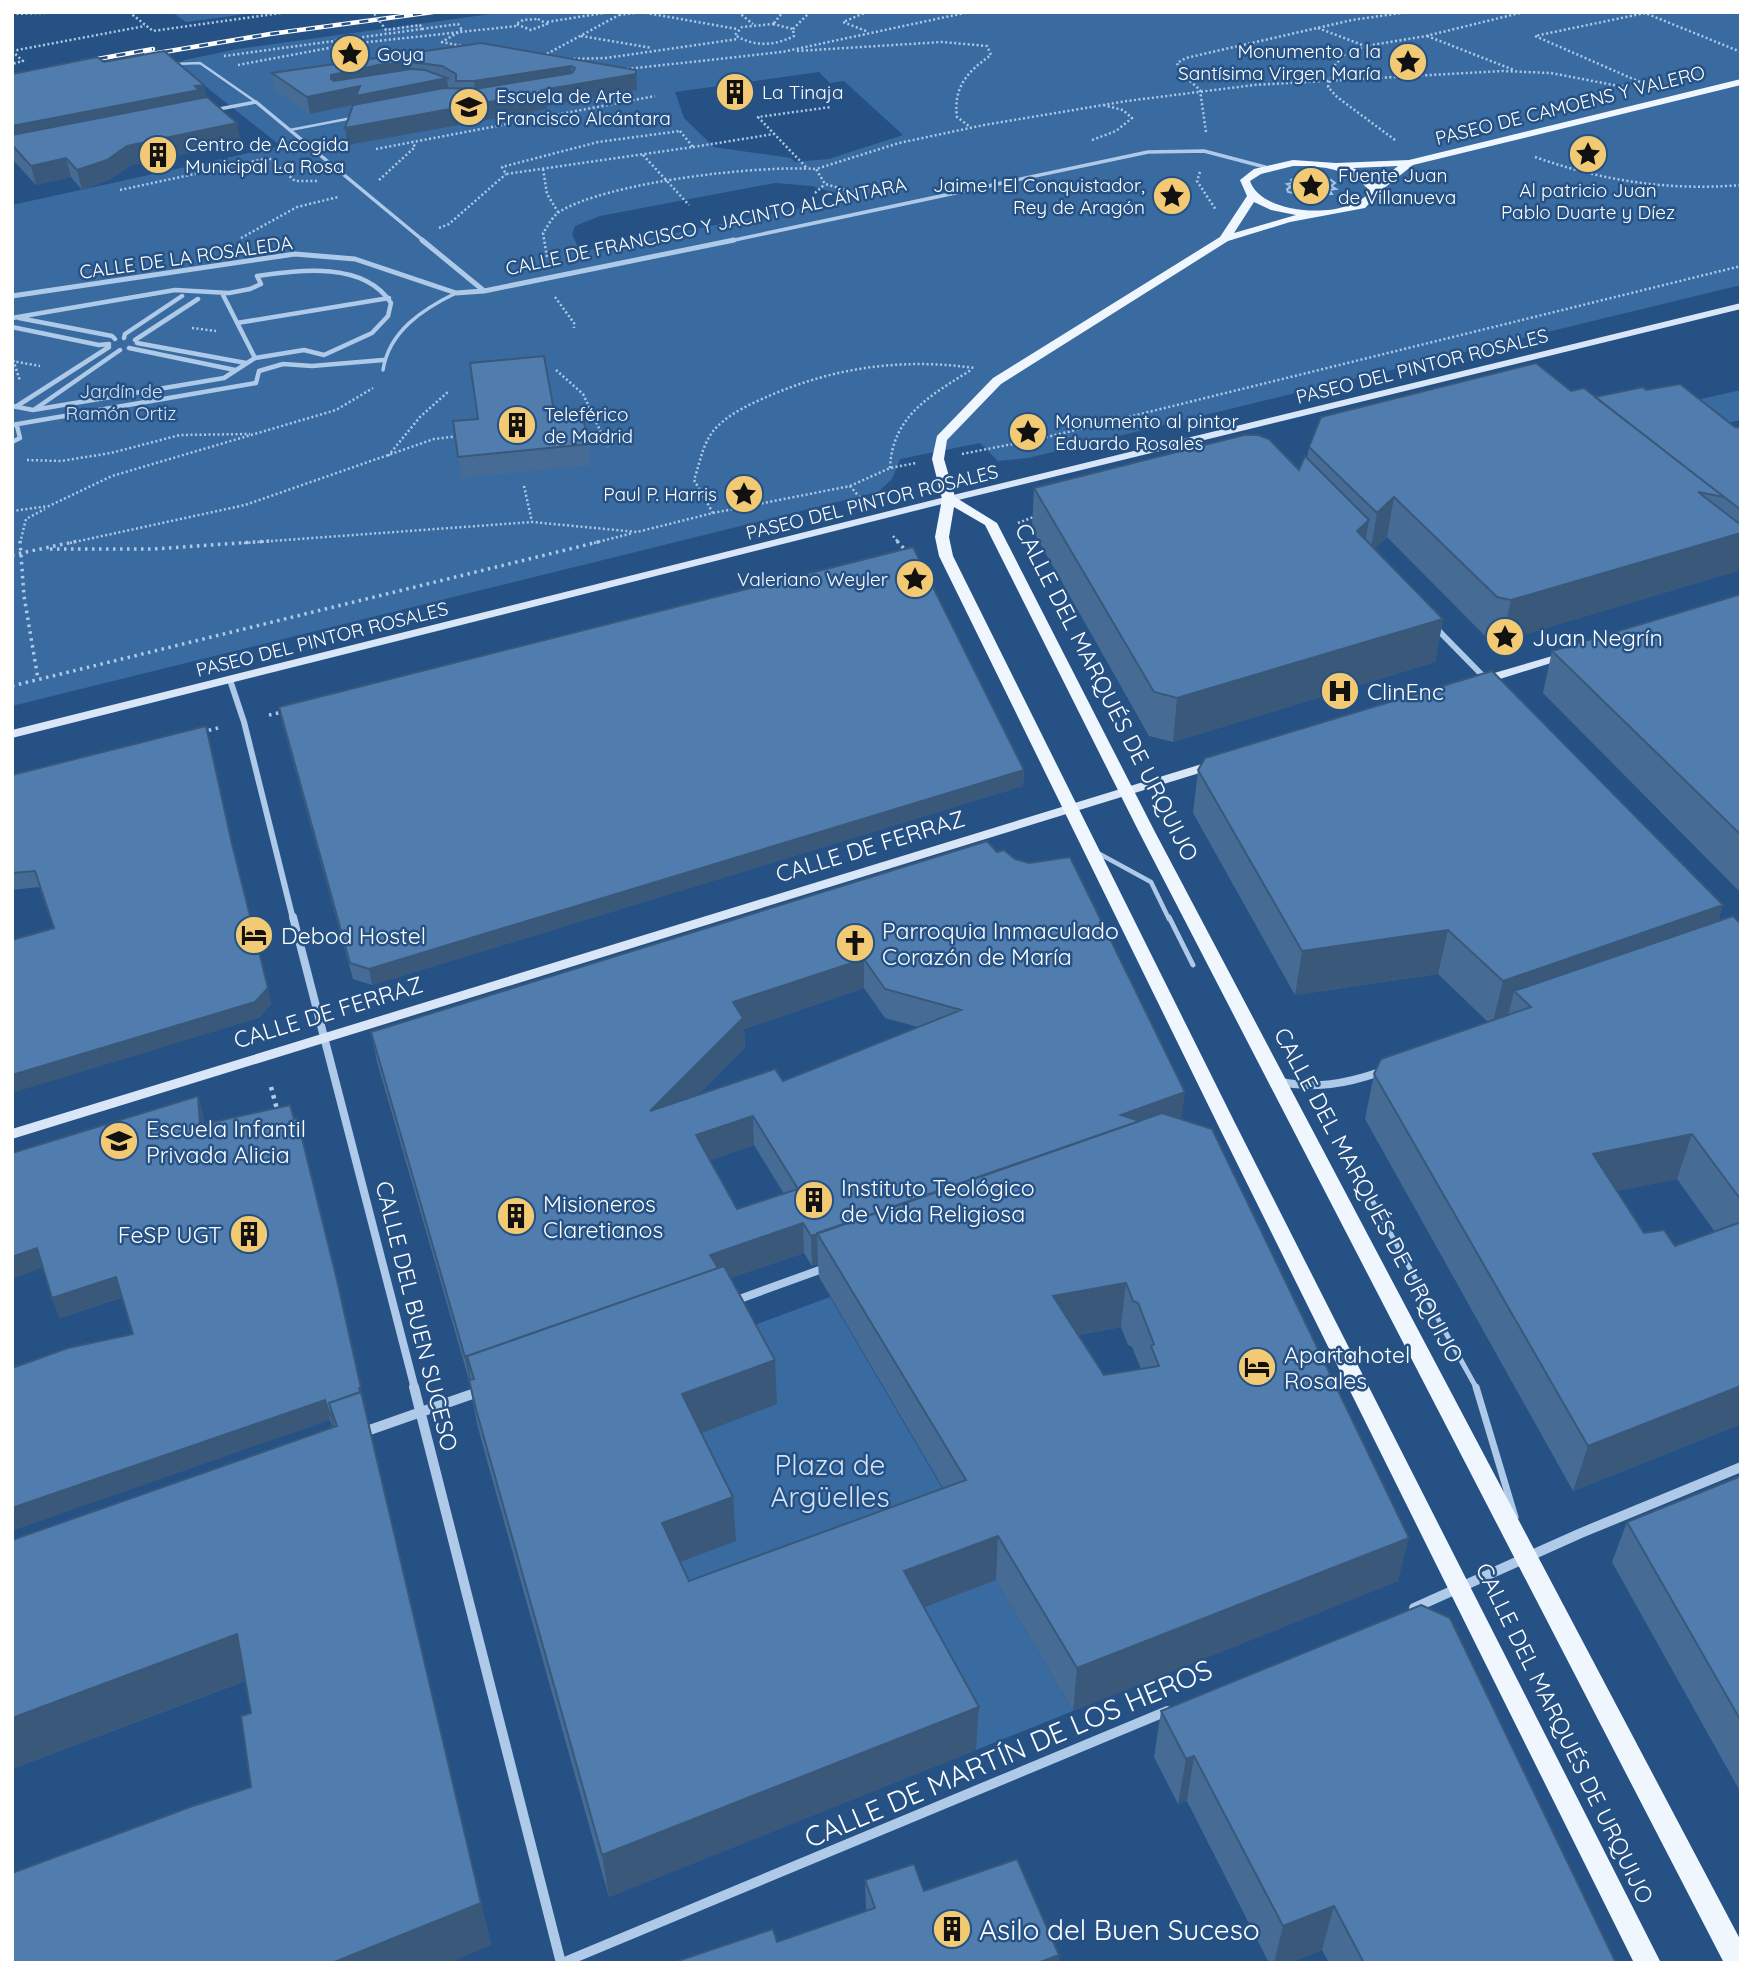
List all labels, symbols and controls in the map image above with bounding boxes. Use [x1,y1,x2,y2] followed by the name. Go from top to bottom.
[329,33,371,75] place icon: Goya
[1178,39,1381,85] place label: Monumento a la Santísima Virgen María
[1387,41,1429,83] place icon: Monumento a la Santísima Virgen María
[377,42,424,66] place label: Goya
[1433,60,1707,150] street label: PASEO DE CAMOENS Y VALERO
[714,71,756,113] building icon: La Tinaja
[762,80,844,104] place label: La Tinaja
[496,84,671,130] place label: Escuela de Arte Francisco Alcántara
[448,86,490,128] school or university icon: Escuela de Arte Francisco Alcántara
[185,132,349,178] place label: Centro de Acogida Municipal La Rosa
[1567,133,1609,175] place icon: Al patricio Juan Pablo Duarte y Díez
[137,134,179,176] building icon: Centro de Acogida Municipal La Rosa
[1338,163,1456,209] place label: Fuente Juan de Villanueva
[1290,165,1332,207] place icon: Fuente Juan de Villanueva
[503,172,909,280] street label: CALLE DE FRANCISCO Y JACINTO ALCÁNTARA
[933,173,1145,219] place label: Jaime I El Conquistador, Rey de Aragón
[1151,175,1193,217] place icon: Jaime I El Conquistador, Rey de Aragón
[1501,178,1675,224] place label: Al patricio Juan Pablo Duarte y Díez
[78,230,294,284] street label: CALLE DE LA ROSALEDA
[1293,323,1551,409] street label: PASEO DEL PINTOR ROSALES
[66,379,176,425] park label: Jardín de Ramón Ortiz
[544,402,633,448] place label: Teleférico de Madrid
[496,404,538,446] building icon: Teleférico de Madrid
[1055,409,1239,455] place label: Monumento al pintor Eduardo Rosales
[1007,411,1049,453] place icon: Monumento al pintor Eduardo Rosales
[743,459,1001,545] street label: PASEO DEL PINTOR ROSALES
[723,473,765,515] place icon: Paul P. Harris
[603,482,717,506] place label: Paul P. Harris
[1009,518,1205,866] street label: CALLE DEL MARQUÉS DE URQUIJO
[894,558,936,600] place icon: Valeriano Weyler
[737,567,889,591] place label: Valeriano Weyler
[193,596,451,682] street label: PASEO DEL PINTOR ROSALES
[1484,616,1526,658] place icon: Juan Negrín
[1532,623,1663,652] place label: Juan Negrín
[1319,670,1361,712] hospital icon: ClinEnc
[1367,677,1444,706] place label: ClinEnc
[772,803,968,889] street label: CALLE DE FERRAZ
[233,914,275,956] hotel icon: Debod Hostel
[882,916,1119,971] place label: Parroquia Inmaculado Corazón de María
[281,921,426,950] place label: Debod Hostel
[834,922,876,964] church icon: Parroquia Inmaculado Corazón de María
[230,969,426,1055] street label: CALLE DE FERRAZ
[1268,1022,1470,1368] street label: CALLE DEL MARQUÉS DE URQUIJO
[146,1114,306,1169] place label: Escuela Infantil Privada Alicia
[98,1120,140,1162] school or university icon: Escuela Infantil Privada Alicia
[841,1173,1035,1228] place label: Instituto Teológico de Vida Religiosa
[369,1178,465,1454] street label: CALLE DEL BUEN SUCESO
[793,1179,835,1221] building icon: Instituto Teológico de Vida Religiosa
[543,1189,663,1244] place label: Misioneros Claretianos
[495,1195,537,1237] building icon: Misioneros Claretianos
[228,1213,270,1255] building icon: FeSP UGT
[118,1220,222,1249] place label: FeSP UGT
[1284,1340,1410,1395] place label: Apartahotel Rosales
[1236,1346,1278,1388] hotel icon: Apartahotel Rosales
[770,1447,890,1514] park label: Plaza de Argüelles
[1470,1558,1660,1908] street label: CALLE DEL MARQUÉS DE URQUIJO
[799,1651,1217,1855] street label: CALLE DE MARTÍN DE LOS HEROS
[931,1908,973,1950] building icon: Asilo del Buen Suceso
[979,1912,1260,1947] place label: Asilo del Buen Suceso

